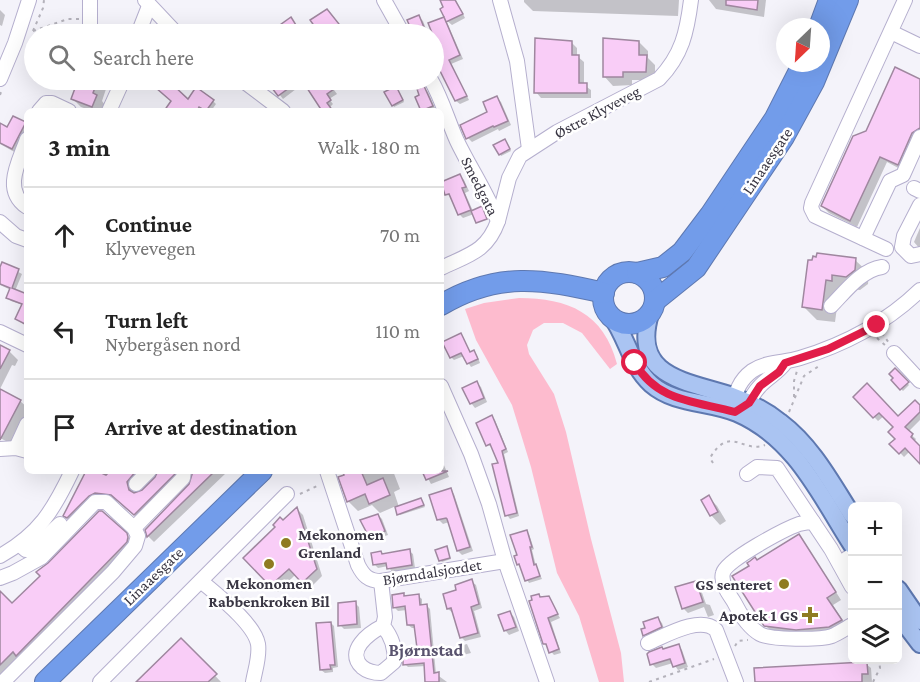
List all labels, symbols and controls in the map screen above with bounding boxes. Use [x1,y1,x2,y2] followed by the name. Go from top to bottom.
[776,18,830,72] north arrow
[24,24,444,90] search box
[45,41,78,74] icon: search
[93,45,194,70] text: Search here
[551,82,644,143] street label: Østre Klyveveg
[739,125,796,198] street label: Linaaesgate
[48,133,110,162] text: 3 min
[318,136,420,158] text: Walk · 180 m
[457,154,502,219] street label: Smedgata
[105,212,192,237] text: Continue
[48,219,81,252] icon: ahead
[380,224,420,246] text: 70 m
[105,237,196,259] text: Klyvevegen
[105,308,188,333] text: Turn left
[863,311,889,337] route end
[48,315,81,348] icon: left
[376,320,420,342] text: 110 m
[105,333,241,355] text: Nybergåsen nord
[621,349,647,375] route start
[48,411,81,444] icon: arrive
[105,415,297,440] text: Arrive at destination
[848,502,902,664] map controls
[848,502,902,556] button: +
[298,526,384,561] place label: Mekonomen Grenland
[279,536,293,550] marker: Mekonomen Grenland
[120,543,187,609] street label: Linaaesgate
[382,556,483,589] street label: Bjørndalsjordet
[848,556,902,610] button: −
[262,557,276,571] marker: Mekonomen Rabbenkroken Bil
[208,575,330,610] place label: Mekonomen Rabbenkroken Bil
[695,576,772,593] place label: GS senteret
[777,577,791,591] marker: GS senteret
[718,607,798,624] place label: Apotek 1 GS
[803,608,817,622] marker: Apotek 1 GS
[848,610,902,664] button: layers
[389,640,464,661] district label: Bjørnstad

